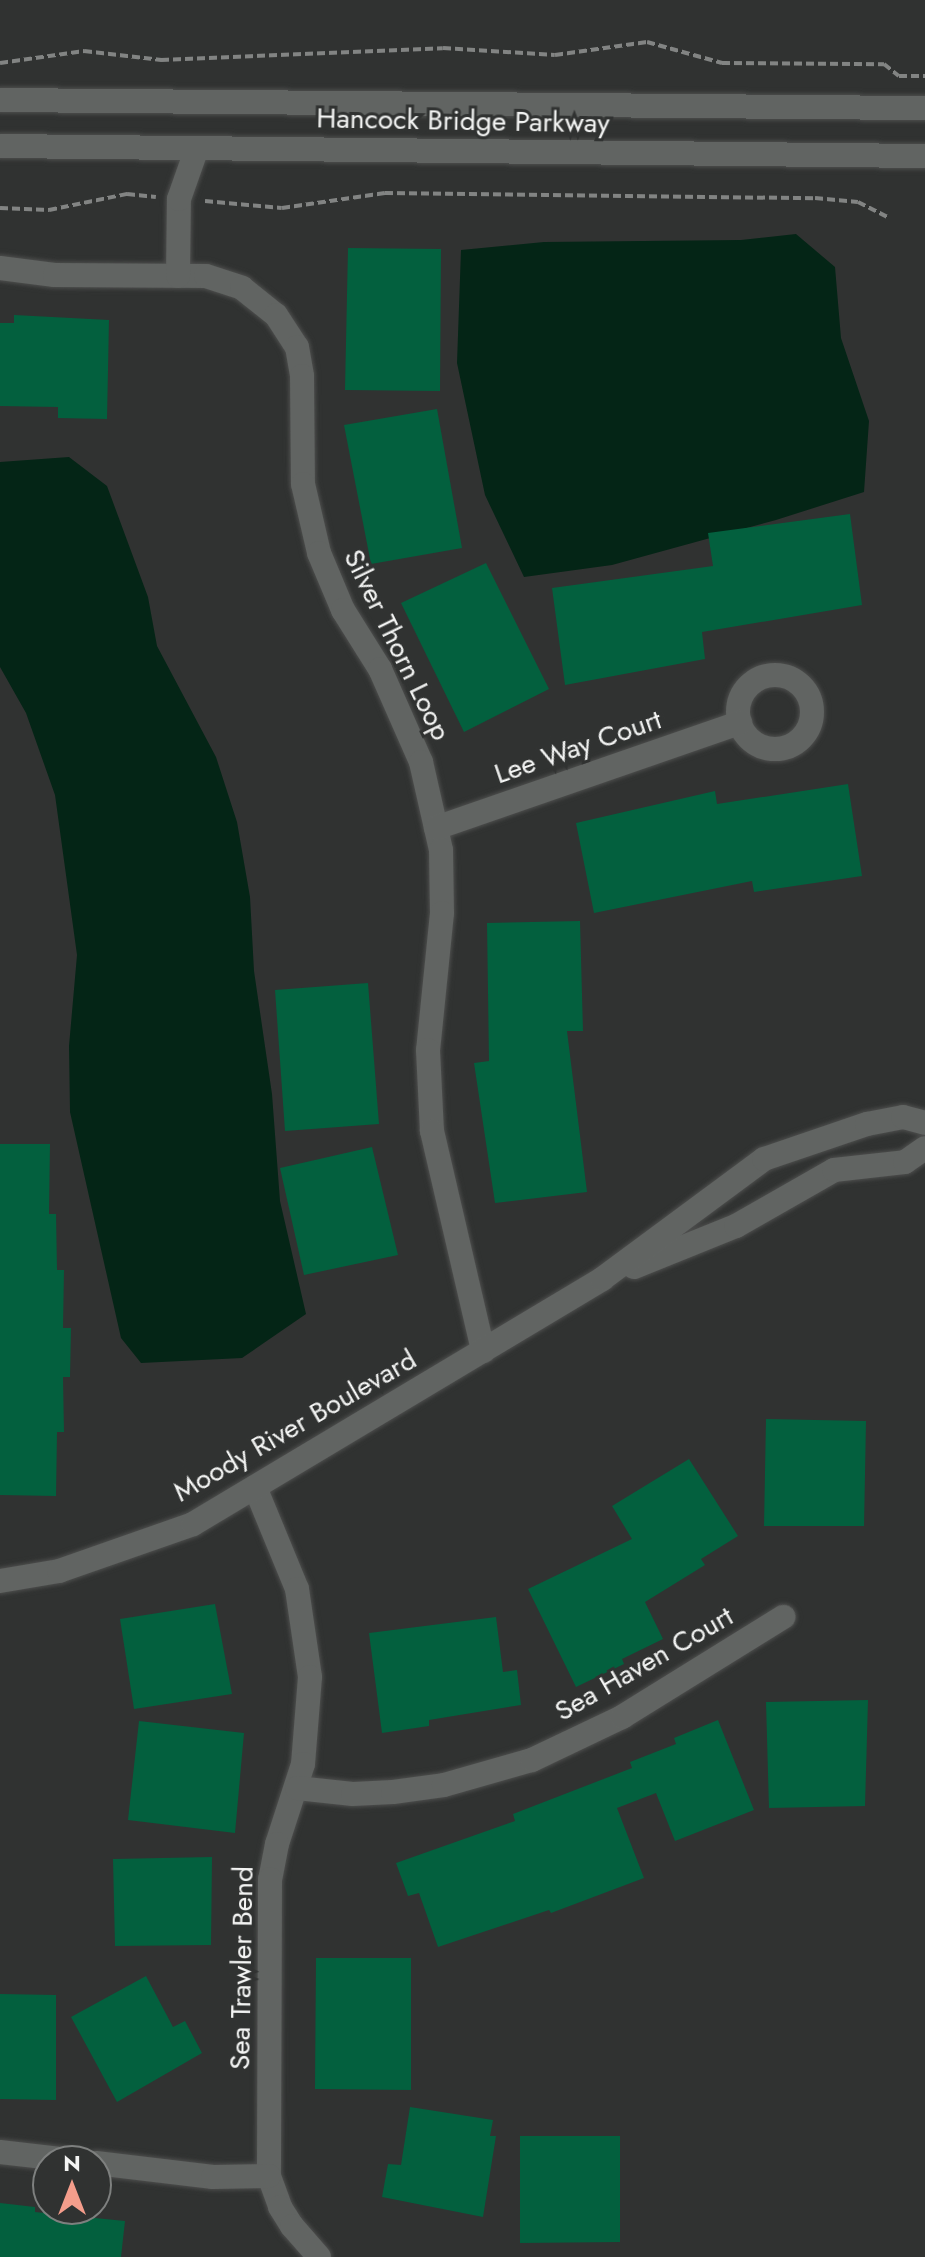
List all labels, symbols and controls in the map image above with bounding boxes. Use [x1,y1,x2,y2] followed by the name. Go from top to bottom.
[316,102,610,140] street label: Hancock Bridge Parkway
[336,544,458,746] street label: Silver Thorn Loop
[490,703,666,791] street label: Lee Way Court
[168,1343,422,1509] street label: Moody River Boulevard
[549,1599,739,1729] street label: Sea Haven Court
[223,1866,261,2070] street label: Sea Trawler Bend
[32,2145,112,2225] north arrow
[63,2147,81,2179] text: N

